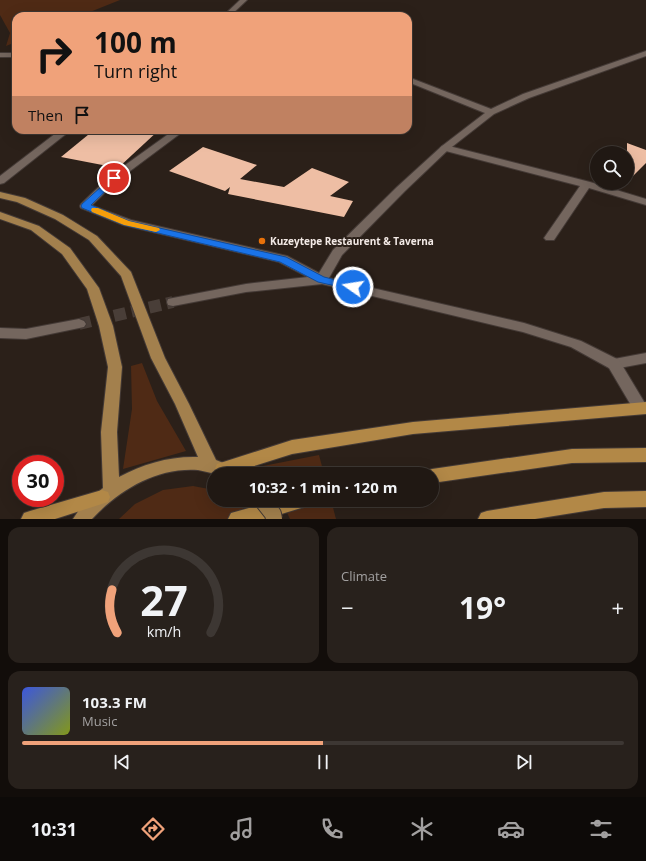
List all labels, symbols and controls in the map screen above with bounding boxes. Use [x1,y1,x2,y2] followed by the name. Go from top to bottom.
[94,23,177,61] text: 100 m
[28,28,80,80] icon: right
[94,59,177,83] text: Turn right
[71,104,93,126] icon: arrive
[28,105,63,125] text: Then
[590,146,634,190] map controls
[590,146,634,190] button: search
[97,161,131,195] pin
[103,167,125,189] icon: arrive
[270,234,434,248] place label: Kuzeytepe Restaurent & Taverna
[257,236,267,246] marker: Kuzeytepe Restaurent & Taverna
[332,266,374,308] position arrow
[12,455,64,507] speed limit sign: 30
[249,477,397,497] text: 10:32 · 1 min · 120 m
[341,567,387,585] text: Climate
[140,572,187,628] text: 27
[459,587,506,628] text: 19°
[341,592,354,622] text: −
[611,592,624,622] text: +
[146,622,181,641] text: km/h
[82,692,147,712] text: 103.3 FM
[82,712,117,730] text: Music
[111,751,133,773] icon: previous
[312,751,334,773] icon: pause
[513,751,535,773] icon: next
[139,815,167,843] icon: directions
[228,815,256,843] icon: music
[318,815,346,843] icon: phone
[408,815,436,843] icon: climate
[497,815,525,843] icon: car
[587,815,615,843] icon: filters
[31,817,77,841] text: 10:31

